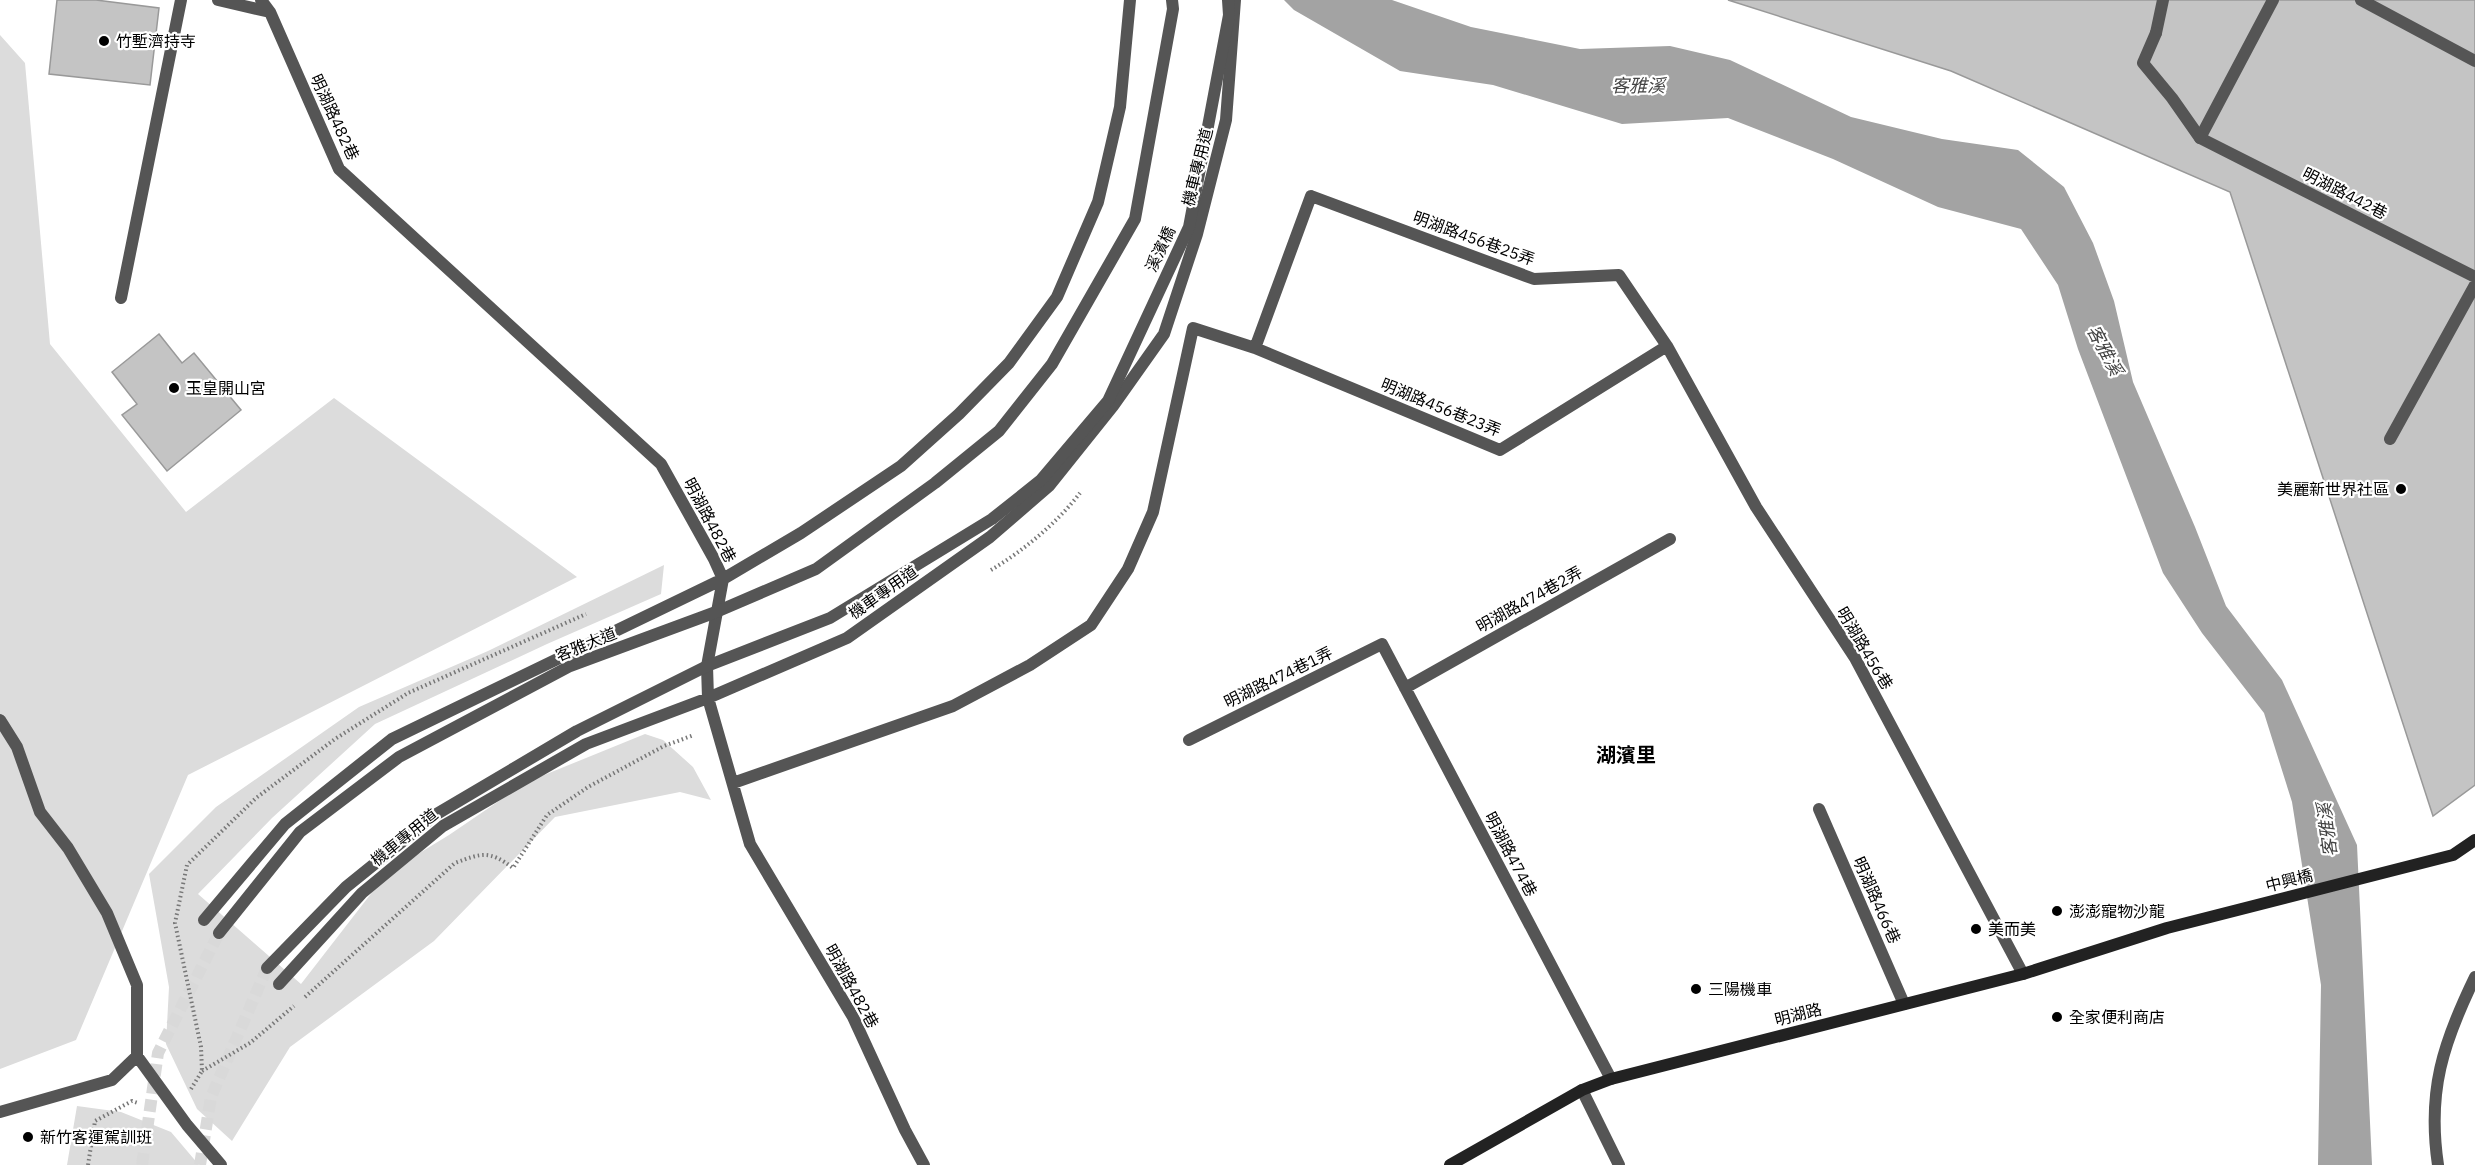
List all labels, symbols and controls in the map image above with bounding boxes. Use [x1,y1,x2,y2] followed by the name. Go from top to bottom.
[116,31,196,51] place label: 竹塹濟持寺
[97,34,111,48] marker: 竹塹濟持寺
[306,71,364,163] street label: 明湖路482巷
[1611,74,1668,97] water label: 客雅溪
[1178,126,1216,208] street label: 機車專用道
[2299,163,2391,223] street label: 明湖路442巷
[1410,207,1538,269] street label: 明湖路456巷25弄
[1141,223,1179,275] street label: 溪濱橋
[2082,321,2129,382] water label: 客雅溪
[1378,374,1504,440] street label: 明湖路456巷23弄
[186,378,266,398] place label: 玉皇開山宮
[167,381,181,395] marker: 玉皇開山宮
[679,474,741,566] street label: 明湖路482巷
[2277,479,2389,499] place label: 美麗新世界社區
[2394,482,2408,496] marker: 美麗新世界社區
[844,561,922,623] street label: 機車專用道
[1472,562,1586,636] street label: 明湖路474巷2弄
[1833,603,1897,693] street label: 明湖路456巷
[553,623,619,665] street label: 客雅大道
[1220,642,1336,712] street label: 明湖路474巷1弄
[1596,741,1656,768] district label: 湖濱里
[2312,799,2342,858] water label: 客雅溪
[367,804,441,870] street label: 機車專用道
[1480,808,1542,900] street label: 明湖路474巷
[1849,854,1905,946] street label: 明湖路466巷
[2263,864,2315,896] street label: 中興橋
[2069,901,2165,921] place label: 澎澎寵物沙龍
[2050,904,2064,918] marker: 澎澎寵物沙龍
[1988,919,2036,939] place label: 美而美
[1969,922,1983,936] marker: 美而美
[821,941,883,1031] street label: 明湖路482巷
[1708,979,1772,999] place label: 三陽機車
[1689,982,1703,996] marker: 三陽機車
[1772,998,1824,1030] street label: 明湖路
[2069,1007,2165,1027] place label: 全家便利商店
[2050,1010,2064,1024] marker: 全家便利商店
[40,1127,152,1147] place label: 新竹客運駕訓班
[21,1130,35,1144] marker: 新竹客運駕訓班

